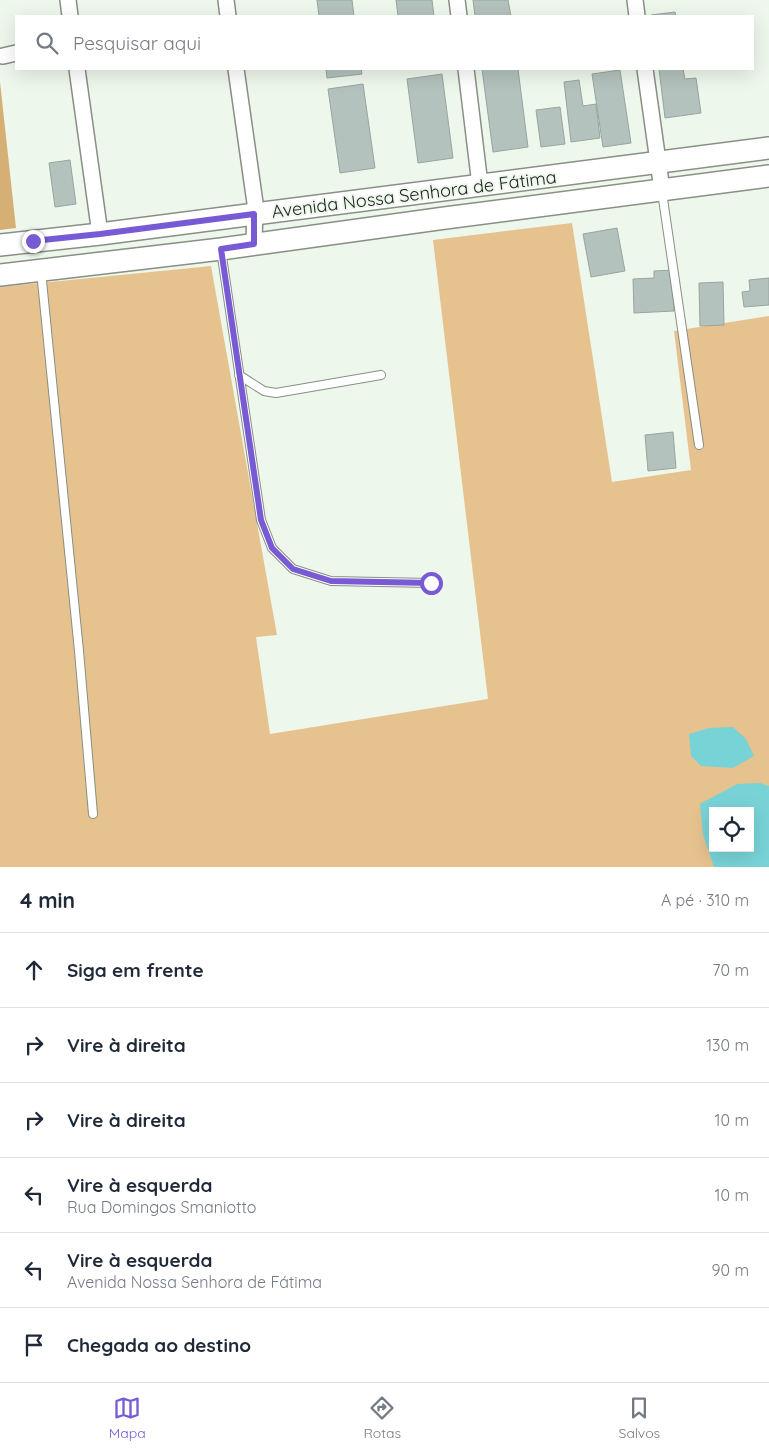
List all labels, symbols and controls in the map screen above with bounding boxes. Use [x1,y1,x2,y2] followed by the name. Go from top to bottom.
[15,15,754,70] search box
[33,29,61,57] icon: search
[73,31,201,55] text: Pesquisar aqui
[270,165,558,223] street label: Avenida Nossa Senhora de Fátima
[22,230,45,253] route end
[420,572,443,595] route start
[709,807,754,852] map controls
[709,807,754,852] button: locate
[20,887,75,913] text: 4 min
[661,890,749,910] text: A pé · 310 m
[20,956,48,984] icon: ahead
[67,958,204,982] text: Siga em frente
[712,960,749,980] text: 70 m
[20,1031,48,1059] icon: right
[67,1033,186,1057] text: Vire à direita
[706,1035,749,1055] text: 130 m
[20,1106,48,1134] icon: right
[67,1108,186,1132] text: Vire à direita
[715,1110,749,1130] text: 10 m
[67,1173,212,1197] text: Vire à esquerda
[20,1181,48,1209] icon: left
[715,1185,749,1205] text: 10 m
[67,1197,257,1217] text: Rua Domingos Smaniotto
[67,1248,212,1272] text: Vire à esquerda
[20,1256,48,1284] icon: left
[712,1260,749,1280] text: 90 m
[67,1272,322,1292] text: Avenida Nossa Senhora de Fátima
[20,1331,48,1359] icon: arrive
[67,1333,251,1357] text: Chegada ao destino
[109,1394,146,1442] tab: Mapa
[363,1394,401,1442] tab: Rotas
[619,1394,660,1442] tab: Salvos

